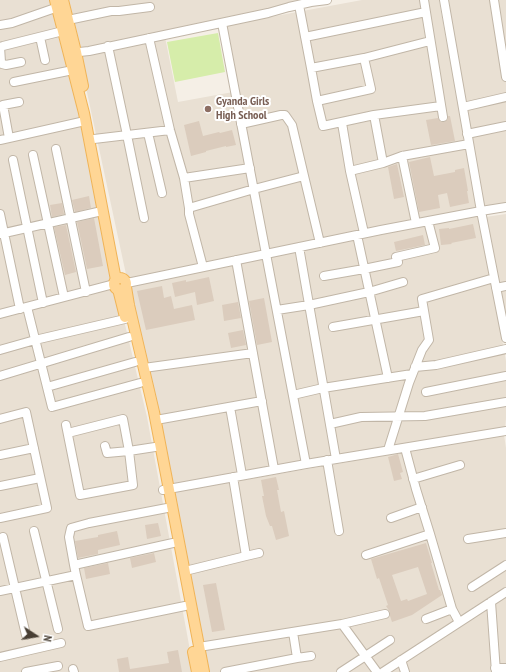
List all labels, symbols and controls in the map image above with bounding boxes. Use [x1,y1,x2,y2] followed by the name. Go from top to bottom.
[216,95,269,123] place label: Gyanda Girls High School
[203,104,213,114] marker: Gyanda Girls High School
[16,616,56,656] north arrow
[40,634,55,643] text: N

